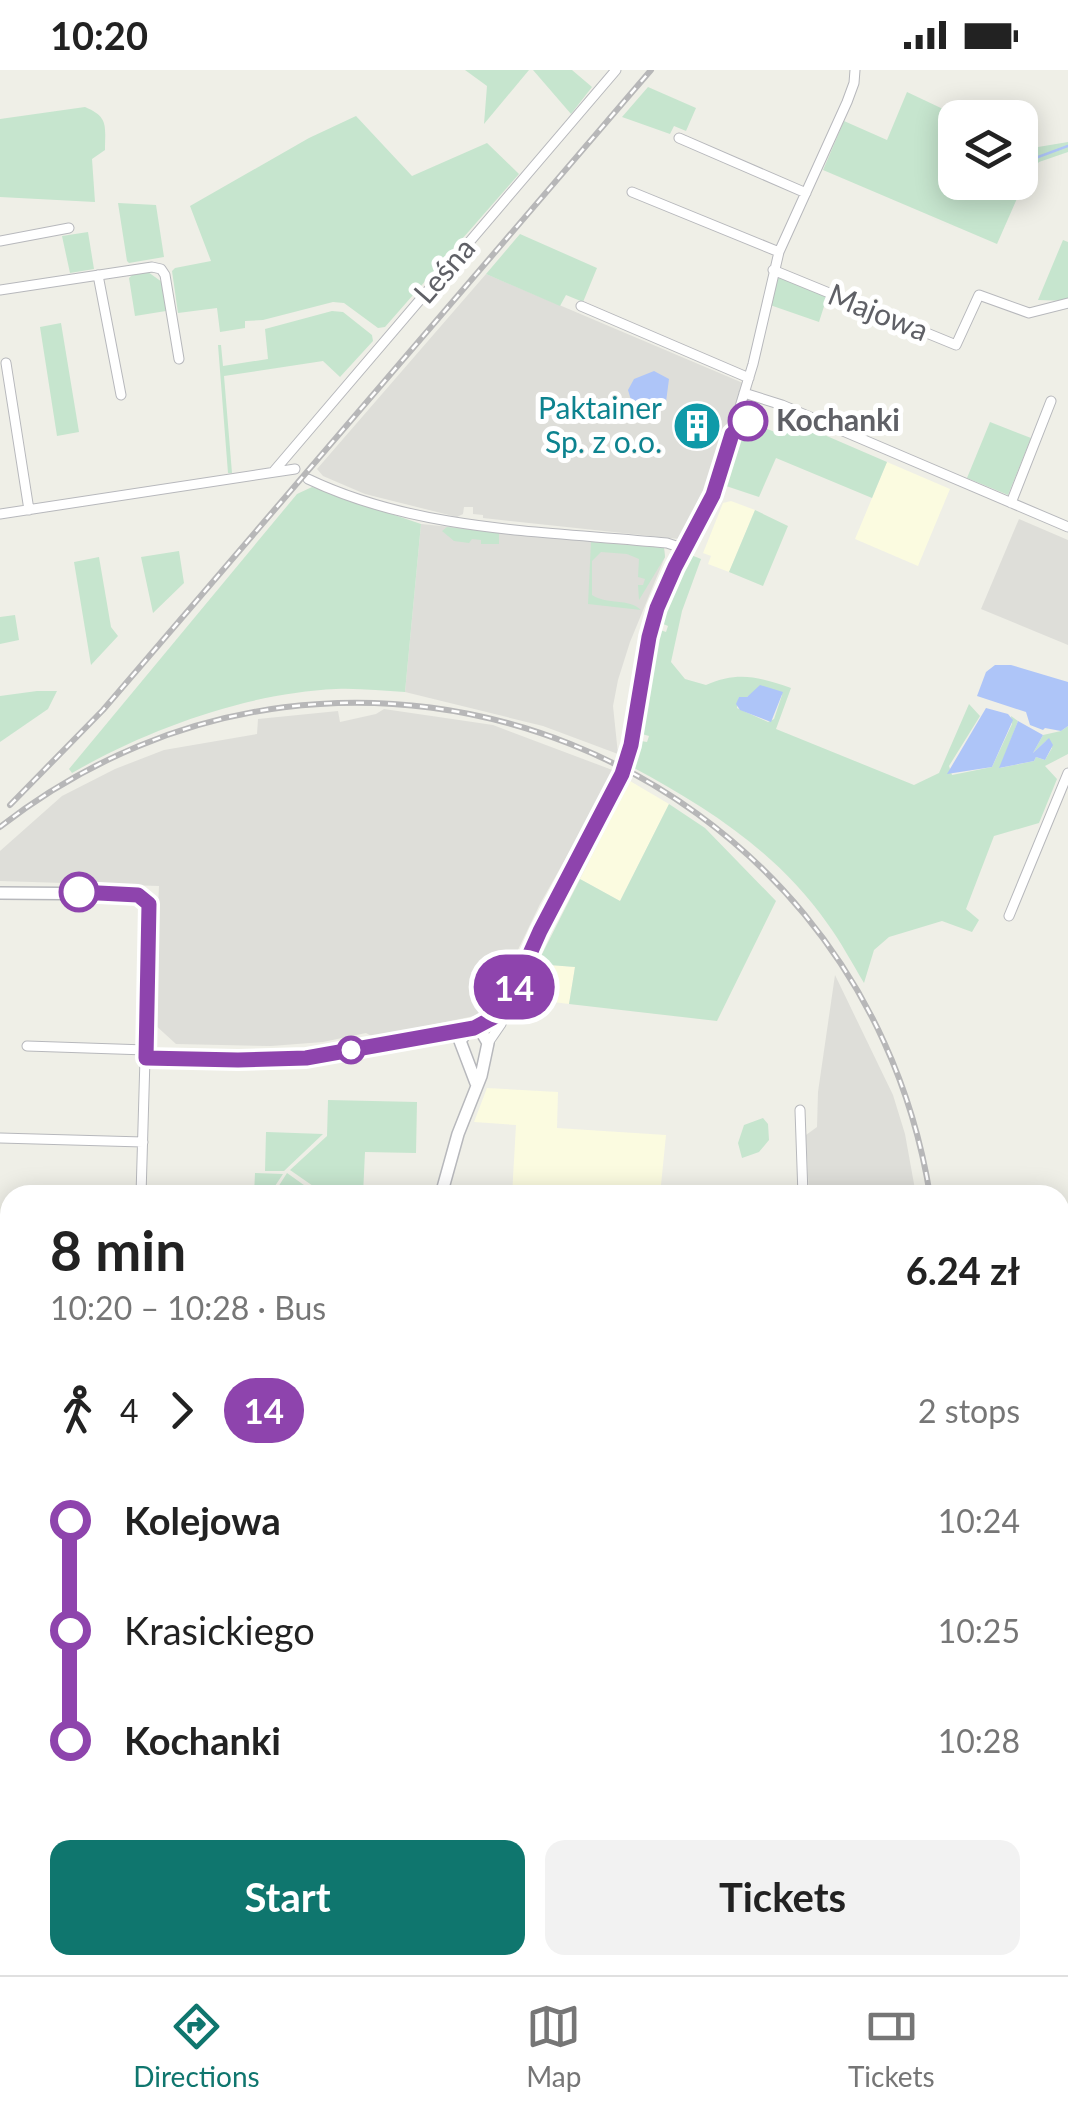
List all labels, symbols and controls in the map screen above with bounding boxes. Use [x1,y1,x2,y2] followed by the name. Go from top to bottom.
[50,12,148,58] text: 10:20
[938,100,1038,200] map controls
[938,100,1038,200] button: layers
[405,230,482,310] street label: Leśna
[824,275,934,347] street label: Majowa
[538,389,662,459] place label: Paktainer Sp. z o.o.
[671,400,723,452] building icon: Paktainer Sp. z o.o.
[776,401,900,437] place label: Kochanki
[729,402,767,440] marker: Kochanki
[60,873,98,911] unlabelled marker
[469,954,559,1020] line badge: 14
[494,966,534,1008] text: 14
[338,1037,364,1063] unlabelled marker
[50,1217,186,1283] text: 8 min
[906,1247,1020,1293] text: 6.24 zł
[50,1288,326,1327] text: 10:20 – 10:28 · Bus
[50,1383,105,1438] icon: walk
[154,1383,209,1438] icon: forward
[244,1389,284,1431] text: 14
[120,1391,139,1430] text: 4
[918,1391,1020,1430] text: 2 stops
[124,1497,281,1543] text: Kolejowa
[938,1501,1020,1540] text: 10:24
[124,1607,315,1653] text: Krasickiego
[938,1611,1020,1650] text: 10:25
[124,1717,281,1763] text: Kochanki
[938,1721,1020,1760] text: 10:28
[50,1840,525,1955] button: Start
[545,1840,1020,1955] button: Tickets
[133,1999,260,2093] tab: Directions
[526,1999,581,2093] tab: Map
[848,1999,935,2093] tab: Tickets

